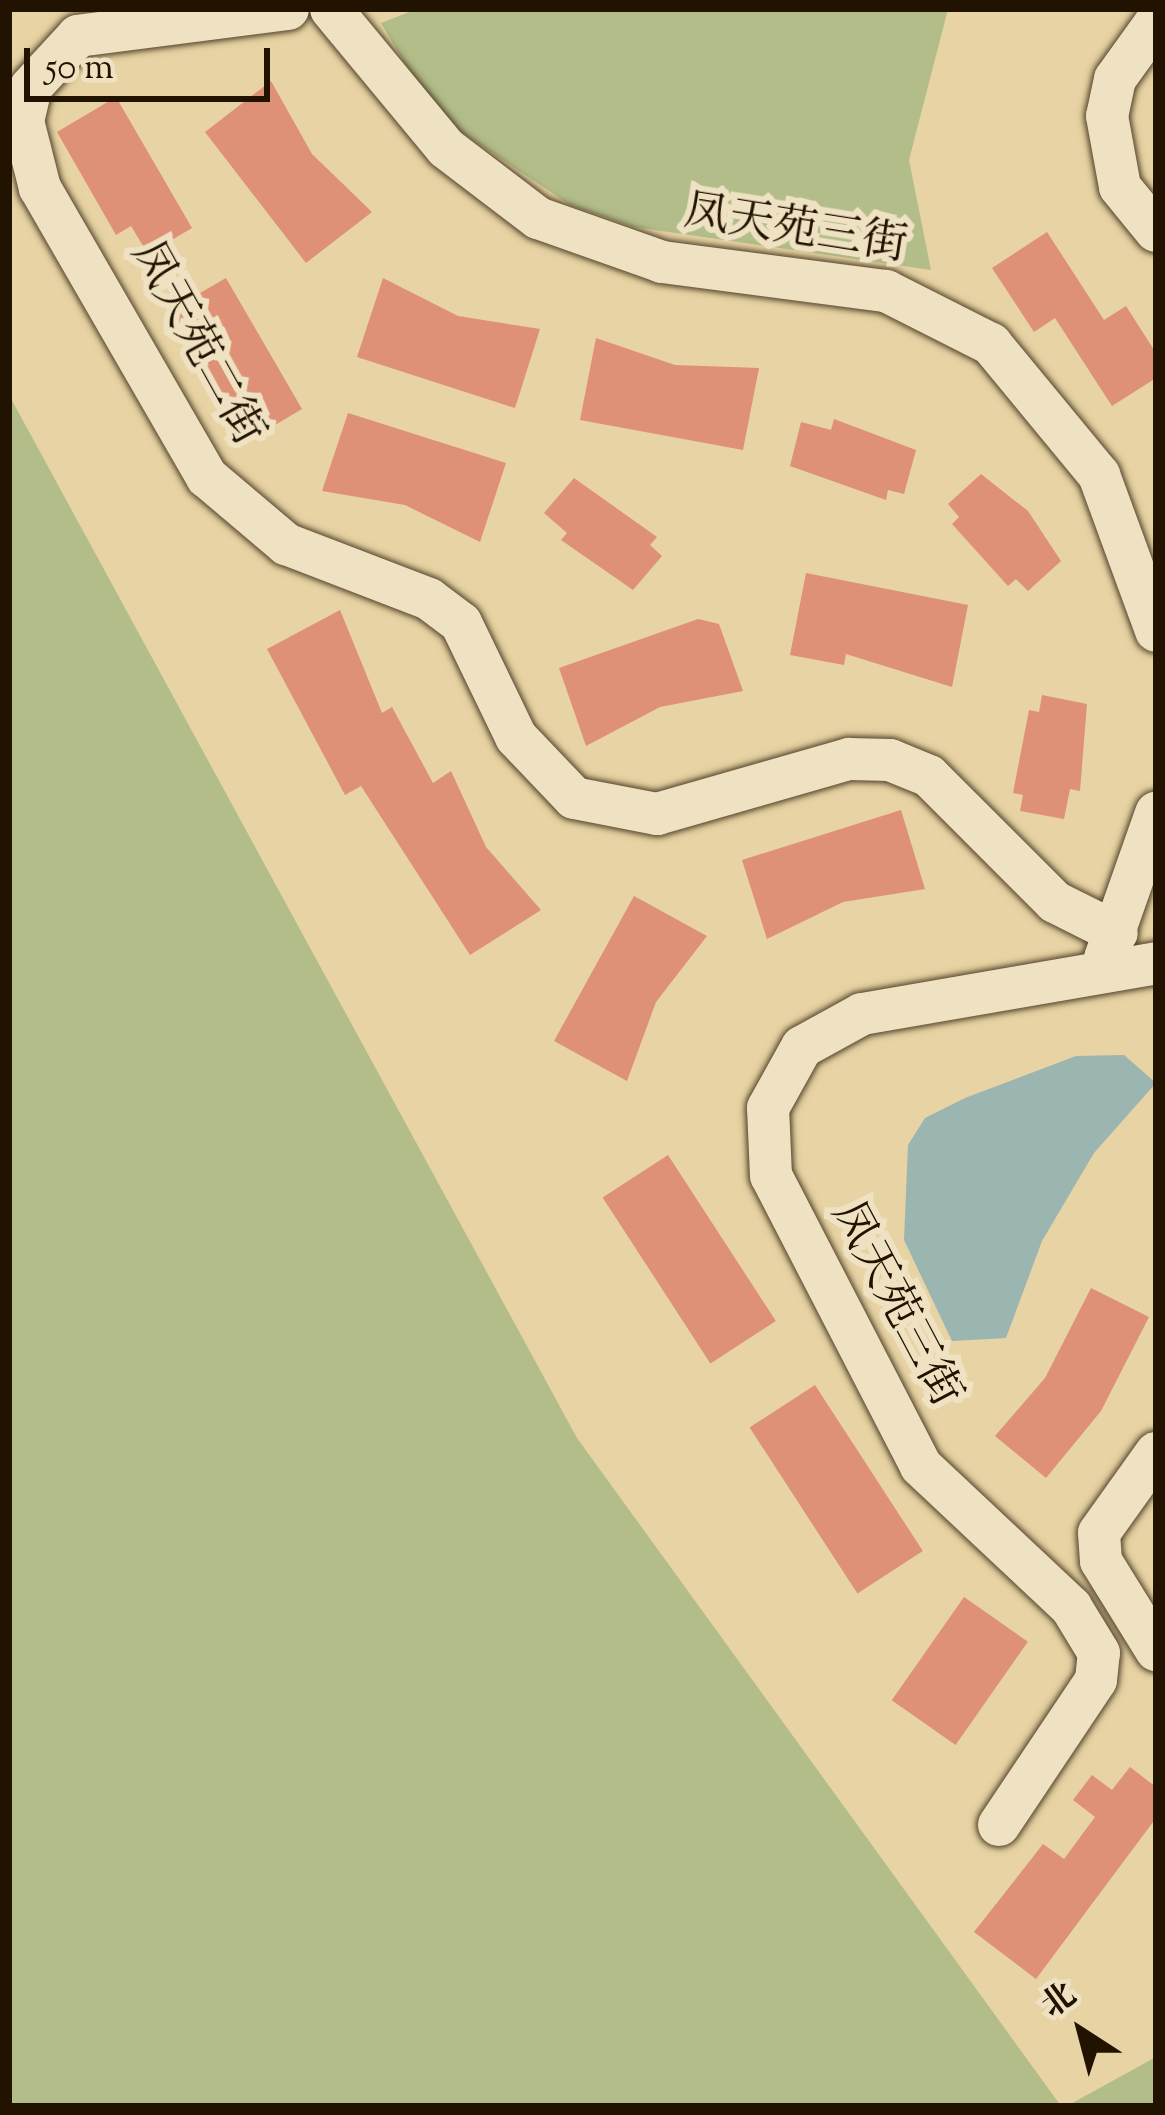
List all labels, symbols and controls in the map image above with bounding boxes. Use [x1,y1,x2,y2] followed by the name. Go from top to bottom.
[30,24,276,98] scale bar
[45,43,114,95] text: 50 m
[680,187,910,275] street label: 凤天苑三街
[117,233,273,455] street label: 凤天苑二街
[817,1193,971,1417] street label: 凤天苑三街
[1021,1971,1141,2091] north arrow
[1032,1973,1087,2031] text: 北

